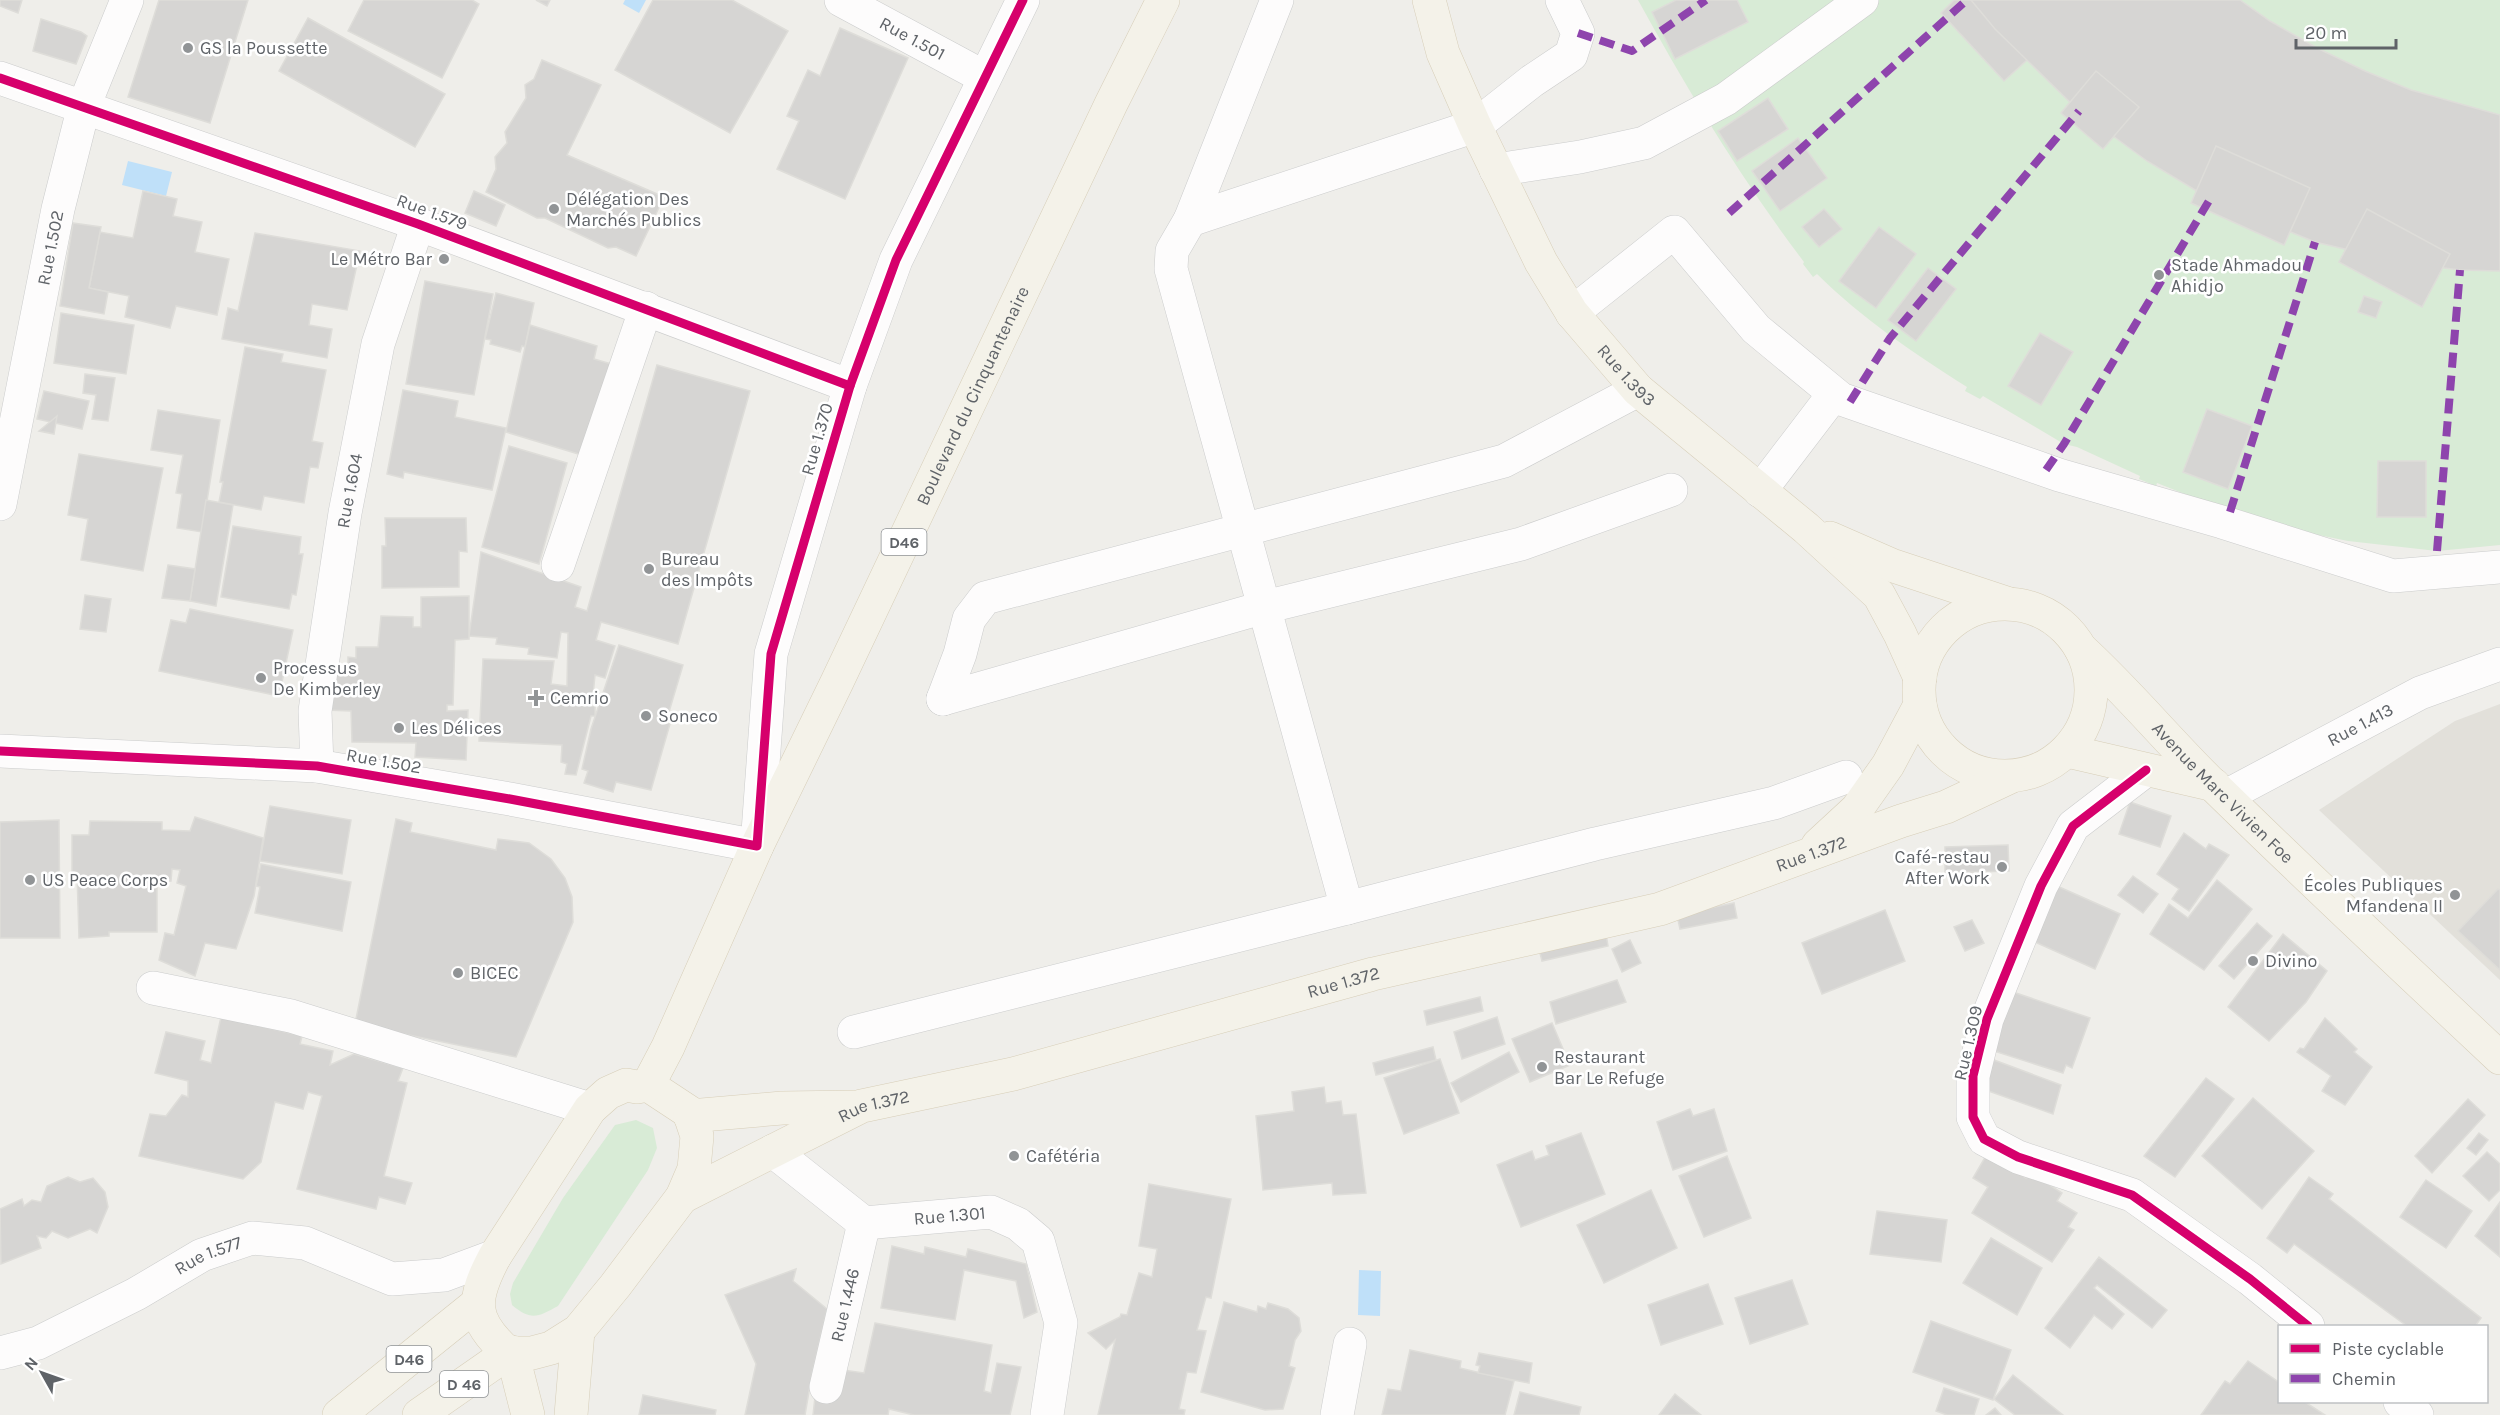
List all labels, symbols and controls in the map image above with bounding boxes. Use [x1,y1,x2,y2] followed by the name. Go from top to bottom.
[876,12,949,65] street label: Rue 1.501
[2296,12,2396,50] scale bar
[2305,22,2347,44] text: 20 m
[200,37,328,59] place label: GS la Poussette
[181,41,195,55] marker: GS la Poussette
[566,188,701,231] place label: Délégation Des Marchés Publics
[394,189,470,235] street label: Rue 1.579
[547,202,561,216] marker: Délégation Des Marchés Publics
[32,209,68,287] street label: Rue 1.502
[331,248,432,270] place label: Le Métro Bar
[437,252,451,266] marker: Le Métro Bar
[2171,254,2302,297] place label: Stade Ahmadou Ahidjo
[2152,268,2166,282] marker: Stade Ahmadou Ahidjo
[911,283,1034,509] street label: Boulevard du Cinquantenaire
[1593,340,1660,411] street label: Rue 1.393
[796,400,838,478] street label: Rue 1.370
[332,451,367,530] street label: Rue 1.604
[882,529,926,555] road number: D46
[661,548,753,591] place label: Bureau des Impôts
[642,562,656,576] marker: Bureau des Impôts
[273,657,381,700] place label: Processus De Kimberley
[254,671,268,685] marker: Processus De Kimberley
[550,687,609,709] place label: Cemrio
[527,689,545,707] marker: Cemrio
[2324,698,2397,751] street label: Rue 1.413
[658,705,718,727] place label: Soneco
[639,709,653,723] marker: Soneco
[411,717,502,739] place label: Les Délices
[2147,717,2298,868] street label: Avenue Marc Vivien Foe
[392,721,406,735] marker: Les Délices
[345,744,423,778] street label: Rue 1.502
[1773,831,1850,877] street label: Rue 1.372
[1895,846,1990,889] place label: Café-restau After Work
[1995,860,2009,874] marker: Café-restau After Work
[42,869,168,891] place label: US Peace Corps
[23,873,37,887] marker: US Peace Corps
[2304,873,2443,917] place label: Écoles Publiques Mfandena II
[2448,888,2462,902] marker: Écoles Publiques Mfandena II
[2265,950,2317,972] place label: Divino
[2246,954,2260,968] marker: Divino
[470,962,518,984] place label: BICEC
[1305,962,1382,1003] street label: Rue 1.372
[451,966,465,980] marker: BICEC
[1949,1003,1987,1083] street label: Rue 1.309
[1554,1046,1665,1089] place label: Restaurant Bar Le Refuge
[1535,1060,1549,1074] marker: Restaurant Bar Le Refuge
[834,1085,912,1127] street label: Rue 1.372
[1026,1145,1100,1167] place label: Cafétéria
[1007,1149,1021,1163] marker: Cafétéria
[913,1202,986,1230] street label: Rue 1.301
[170,1231,245,1280] street label: Rue 1.577
[826,1266,864,1344] street label: Rue 1.446
[2278,1325,2488,1403] legend
[2332,1338,2444,1360] text: Piste cyclable
[12,1343,72,1403] north arrow
[386,1346,432,1372] road number: D46
[20,1353,42,1374] text: N
[2332,1368,2396,1390] text: Chemin
[440,1371,488,1397] road number: D 46

